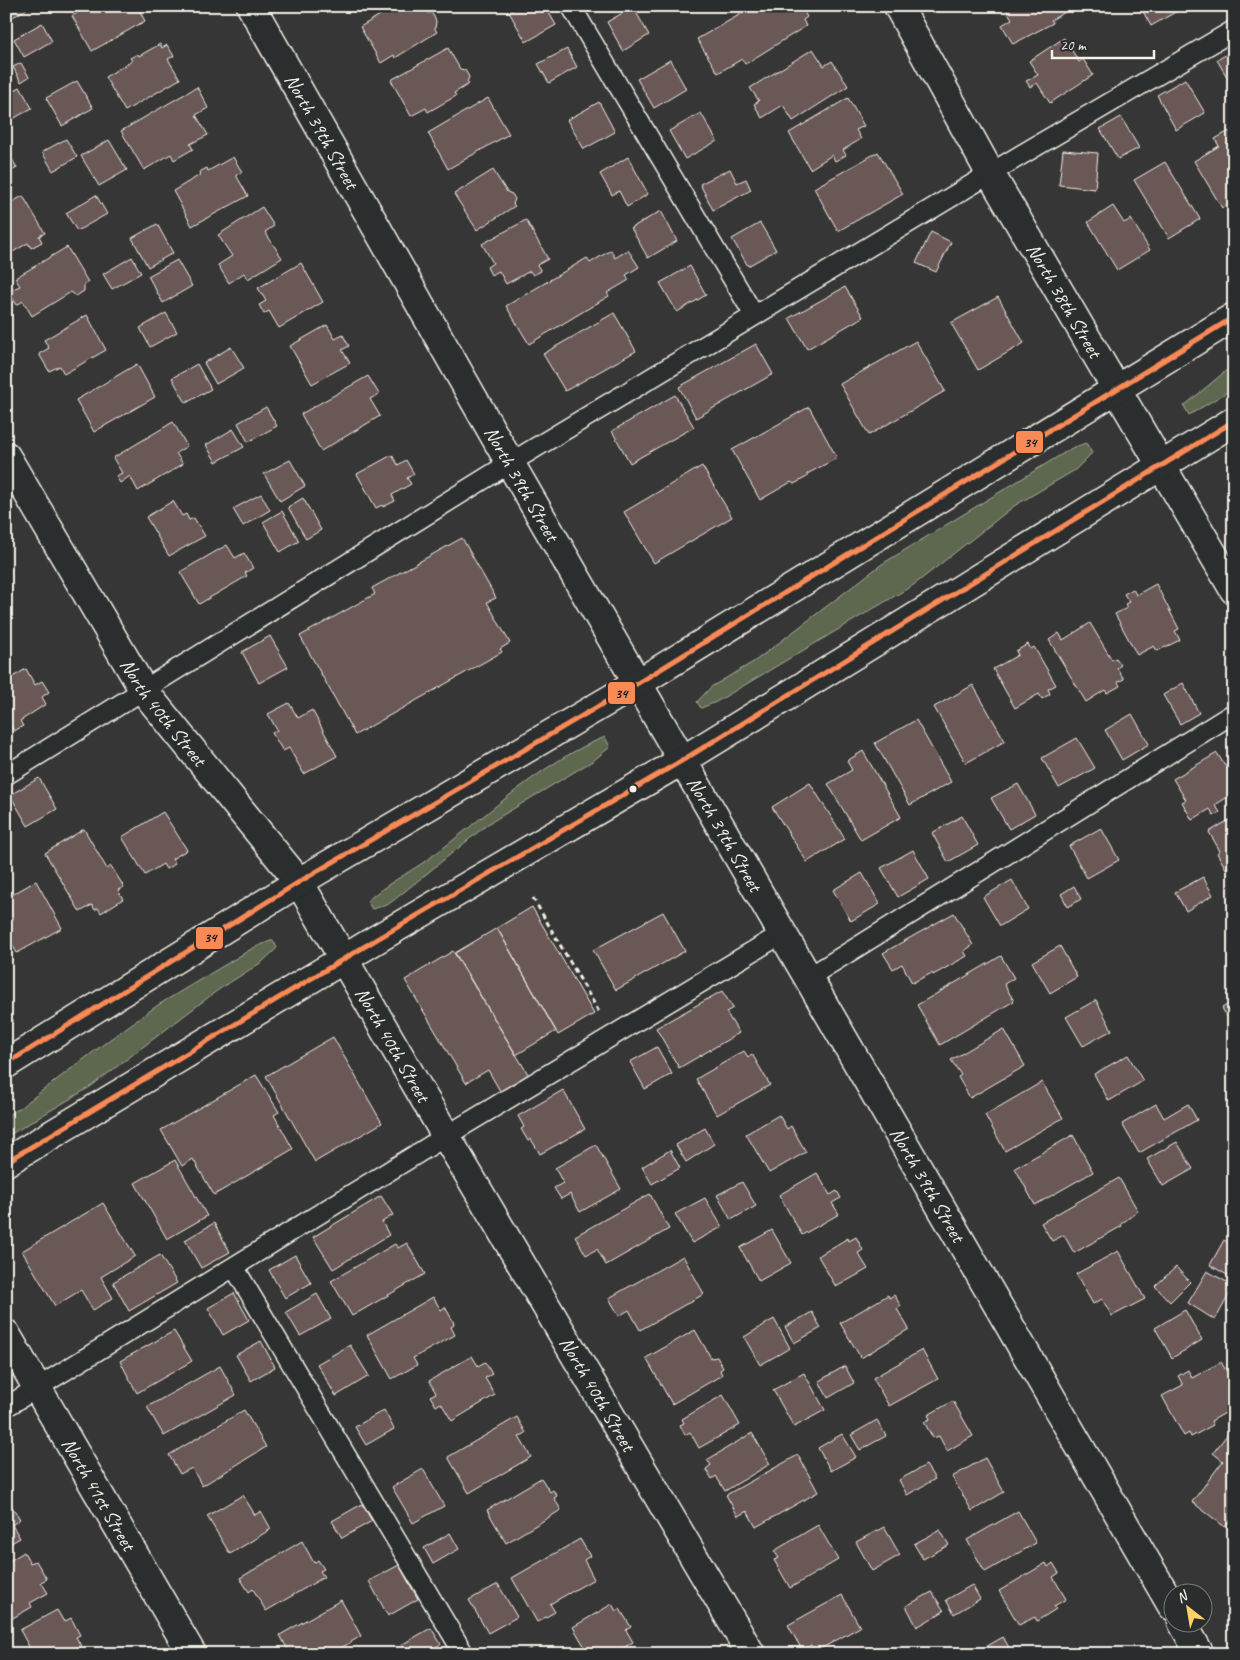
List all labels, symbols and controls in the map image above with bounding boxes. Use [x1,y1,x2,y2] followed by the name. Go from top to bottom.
[1052,28,1155,60] scale bar
[1060,36,1087,55] text: 20 m
[279,69,365,196] street label: North 39th Street
[1021,239,1108,364] street label: North 38th Street
[479,422,566,548] street label: North 39th Street
[1015,430,1044,454] line badge: 34
[1024,434,1038,451] text: 34
[115,654,213,773] street label: North 40th Street
[607,681,636,705] line badge: 34
[615,685,629,702] text: 34
[681,772,769,898] street label: North 39th Street
[628,784,638,794] unlabelled marker
[195,926,224,950] line badge: 34
[204,929,218,946] text: 34
[349,983,437,1108] street label: North 40th Street
[884,1123,972,1249] street label: North 39th Street
[554,1332,642,1458] street label: North 40th Street
[56,1433,142,1557] street label: North 41st Street
[1162,1582,1212,1632] north arrow
[1173,1587,1192,1607] text: N

